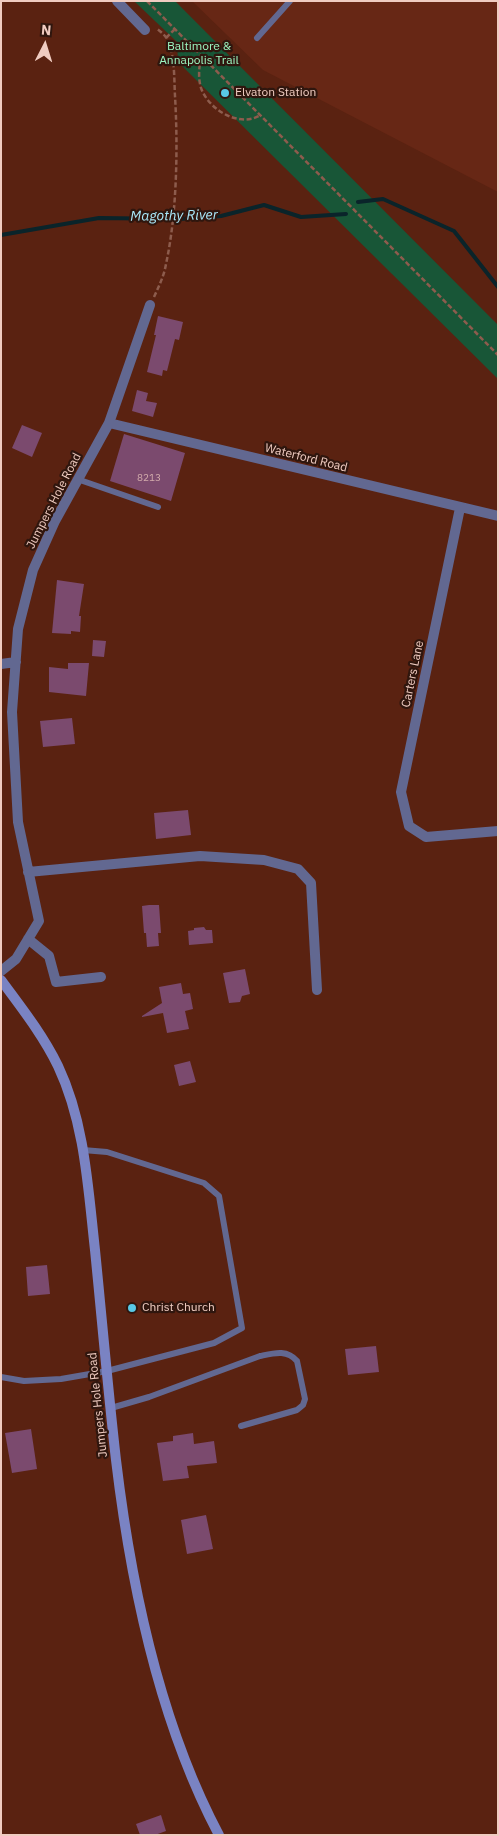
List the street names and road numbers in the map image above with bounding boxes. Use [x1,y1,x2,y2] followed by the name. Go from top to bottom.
[263,441,349,475] street label: Waterford Road
[24,451,84,551] street label: Jumpers Hole Road
[399,639,427,709] street label: Carters Lane
[85,1352,111,1458] street label: Jumpers Hole Road

